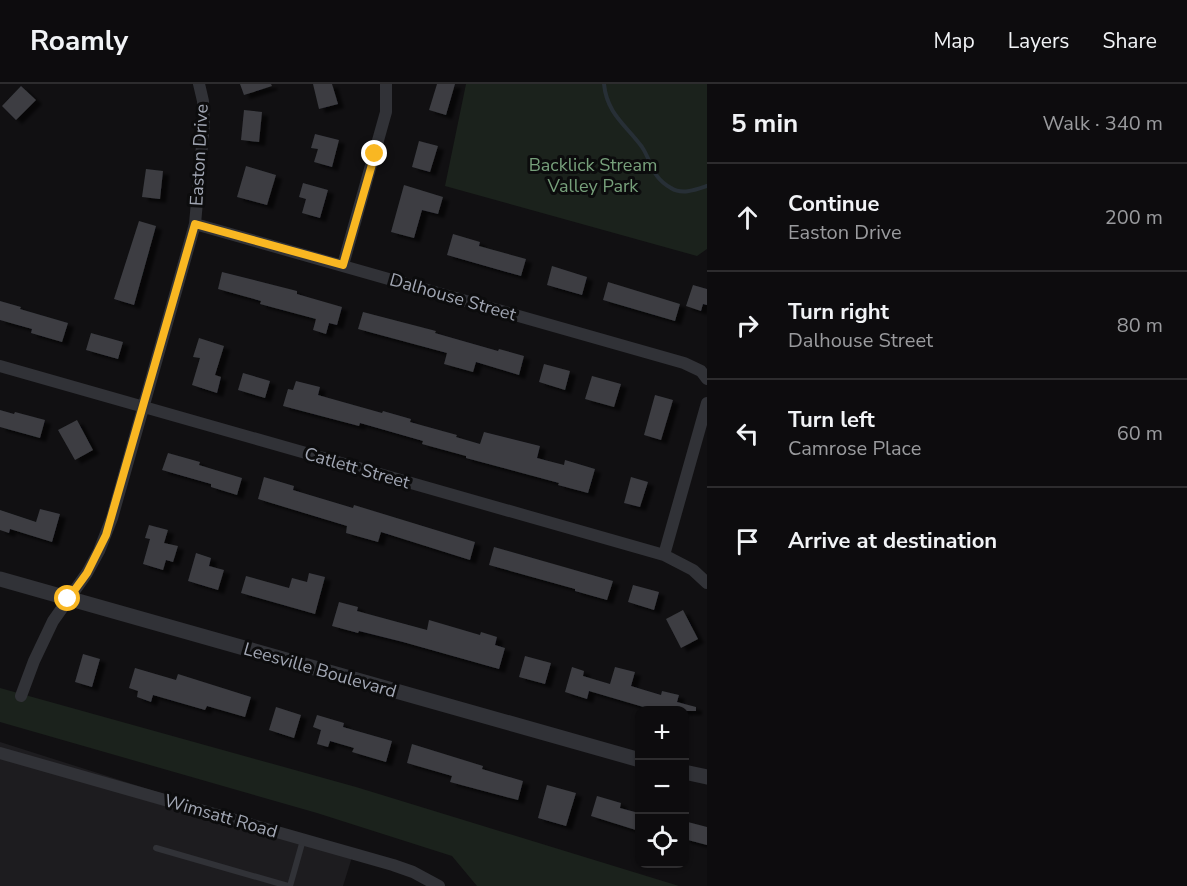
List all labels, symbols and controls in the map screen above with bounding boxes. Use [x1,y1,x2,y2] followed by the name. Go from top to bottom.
[30,22,128,60] text: Roamly
[933,27,975,55] text: Map
[1008,27,1069,55] text: Layers
[1102,27,1157,55] text: Share
[184,103,214,207] street label: Easton Drive
[731,106,798,141] text: 5 min
[1043,110,1163,137] text: Walk · 340 m
[361,140,387,166] route end
[529,153,657,198] park label: Backlick Stream Valley Park
[788,189,879,219] text: Continue
[731,201,764,234] icon: ahead
[1105,204,1163,231] text: 200 m
[788,219,902,246] text: Easton Drive
[387,267,520,327] street label: Dalhouse Street
[788,297,889,327] text: Turn right
[731,309,764,342] icon: right
[1117,312,1163,339] text: 80 m
[788,327,933,354] text: Dalhouse Street
[788,405,875,435] text: Turn left
[731,417,764,450] icon: left
[1117,420,1163,447] text: 60 m
[788,435,921,462] text: Camrose Place
[302,442,413,495] street label: Catlett Street
[731,525,764,558] icon: arrive
[788,526,997,556] text: Arrive at destination
[54,585,80,611] route start
[241,637,399,703] street label: Leesville Boulevard
[635,706,689,868] map controls
[635,706,689,760] button: +
[635,760,689,814] button: −
[162,788,280,844] street label: Wimsatt Road
[635,814,689,868] button: locate

